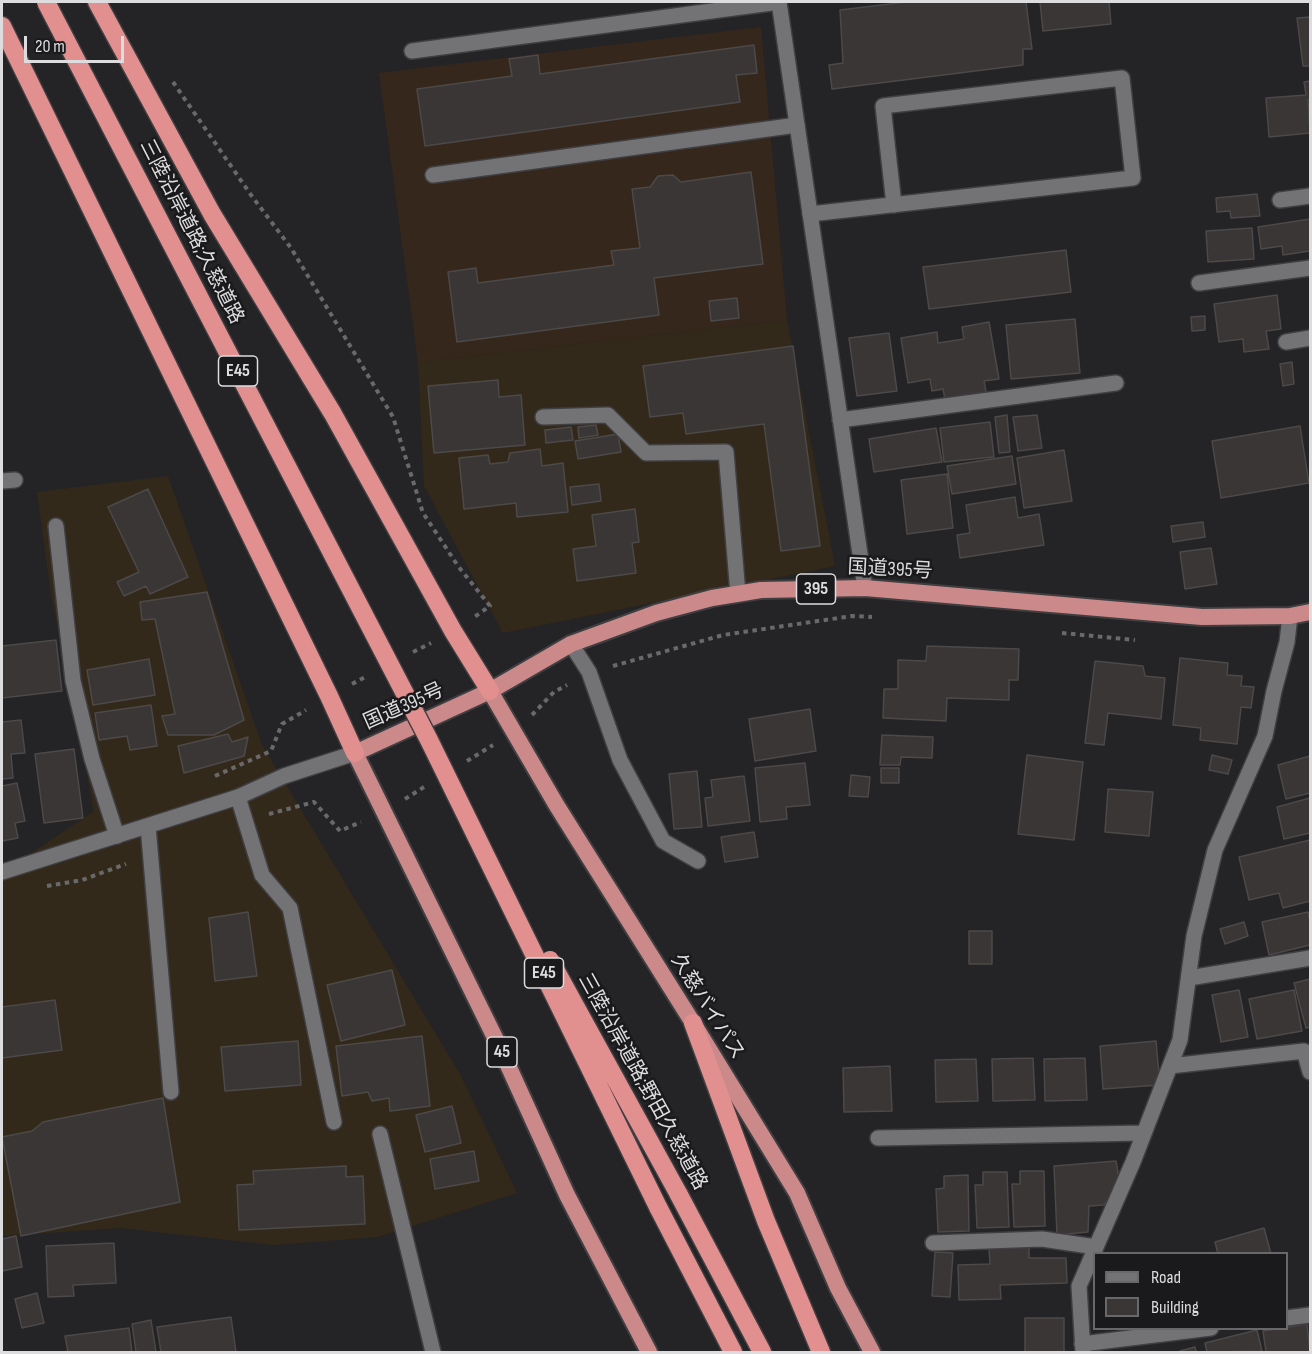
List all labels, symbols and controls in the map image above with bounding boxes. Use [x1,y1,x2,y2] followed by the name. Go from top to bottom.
[27,24,128,62] scale bar
[35,36,65,57] text: 20 m
[134,136,248,328] street label: 三陸沿岸道路;久慈道路
[218,356,258,386] road number: E45
[847,556,933,584] street label: 国道395号
[796,574,836,604] road number: 395
[360,679,448,735] street label: 国道395号
[665,950,749,1064] street label: 久慈バイパス
[524,958,564,988] road number: E45
[572,970,712,1194] street label: 三陸沿岸道路;野田久慈道路
[487,1037,517,1067] road number: 45
[1093,1252,1288,1330] legend
[1151,1267,1181,1288] text: Road
[1151,1297,1199,1318] text: Building

